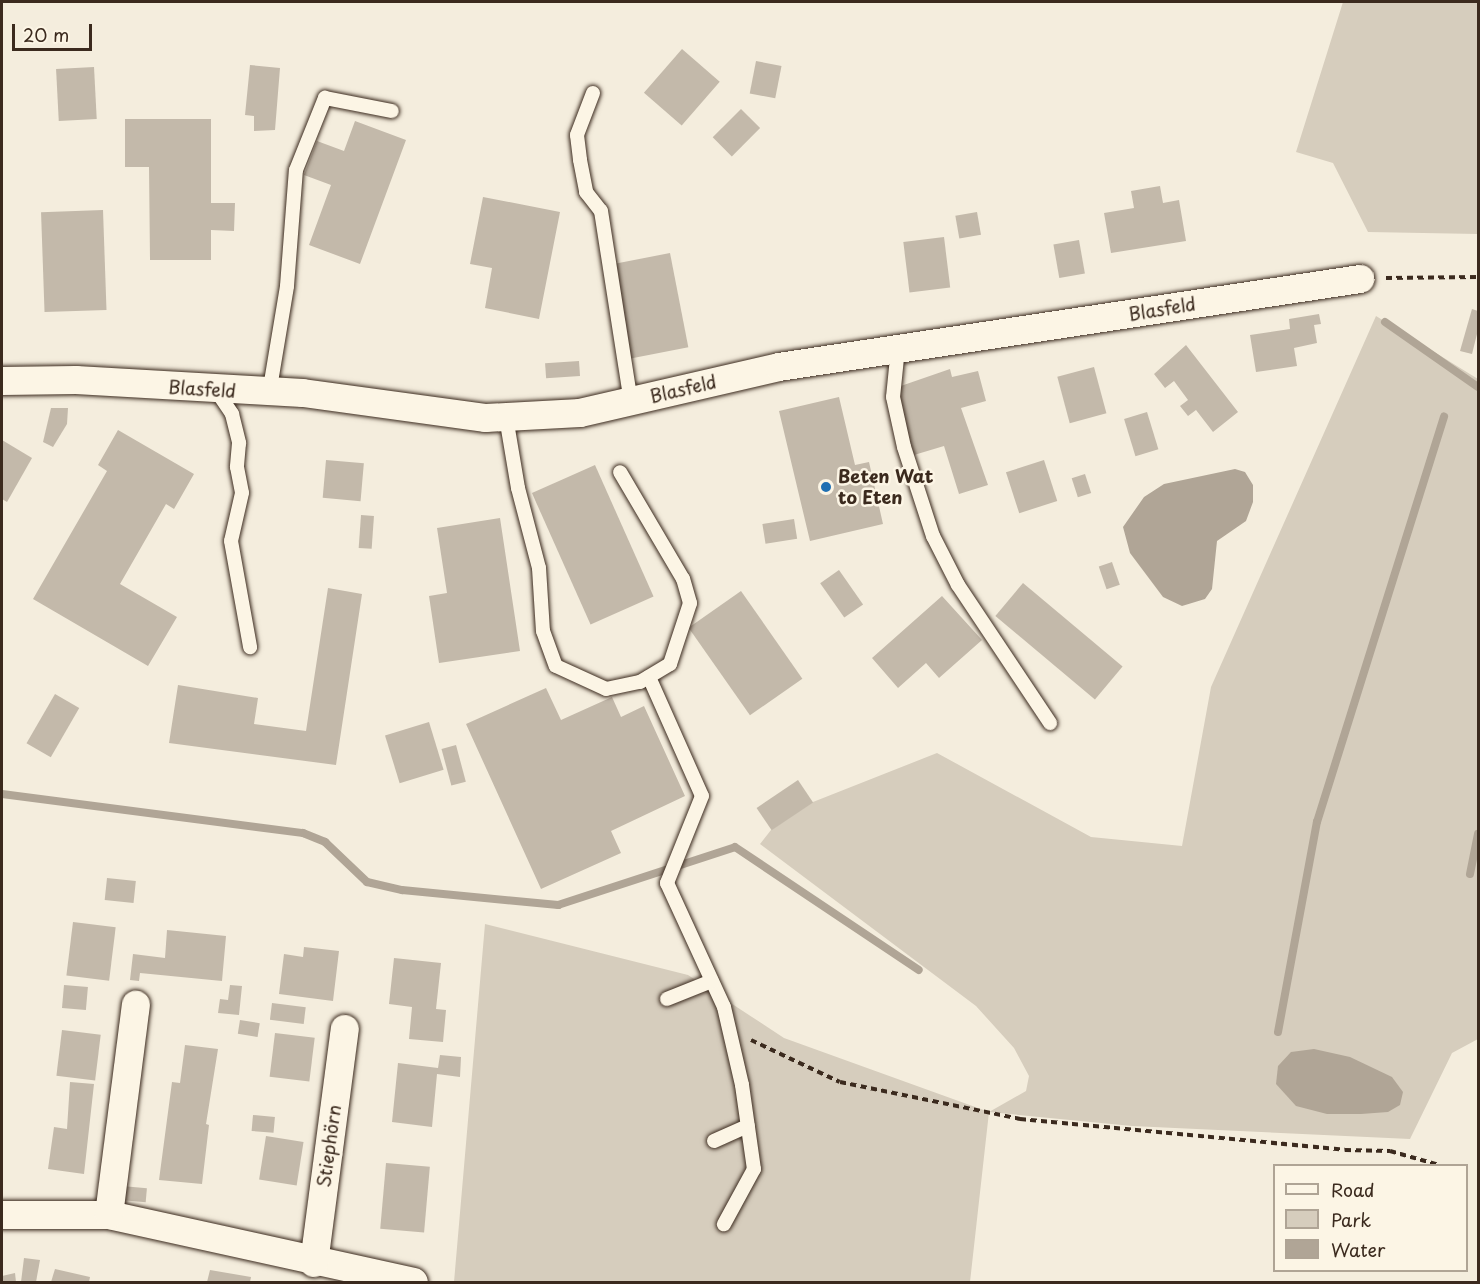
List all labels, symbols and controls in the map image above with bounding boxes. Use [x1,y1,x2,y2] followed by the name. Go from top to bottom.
[15,12,94,50] scale bar
[23,21,69,48] text: 20 m
[1127,293,1197,325] street label: Blasfeld
[647,371,719,407] street label: Blasfeld
[167,376,237,402] street label: Blasfeld
[838,466,934,508] place label: Beten Wat to Eten
[819,480,833,494] marker: Beten Wat to Eten
[313,1103,345,1189] street label: Stiephörn
[1273,1164,1468,1272] legend
[1331,1176,1375,1203] text: Road
[1331,1206,1371,1233] text: Park
[1331,1236,1385,1263] text: Water

